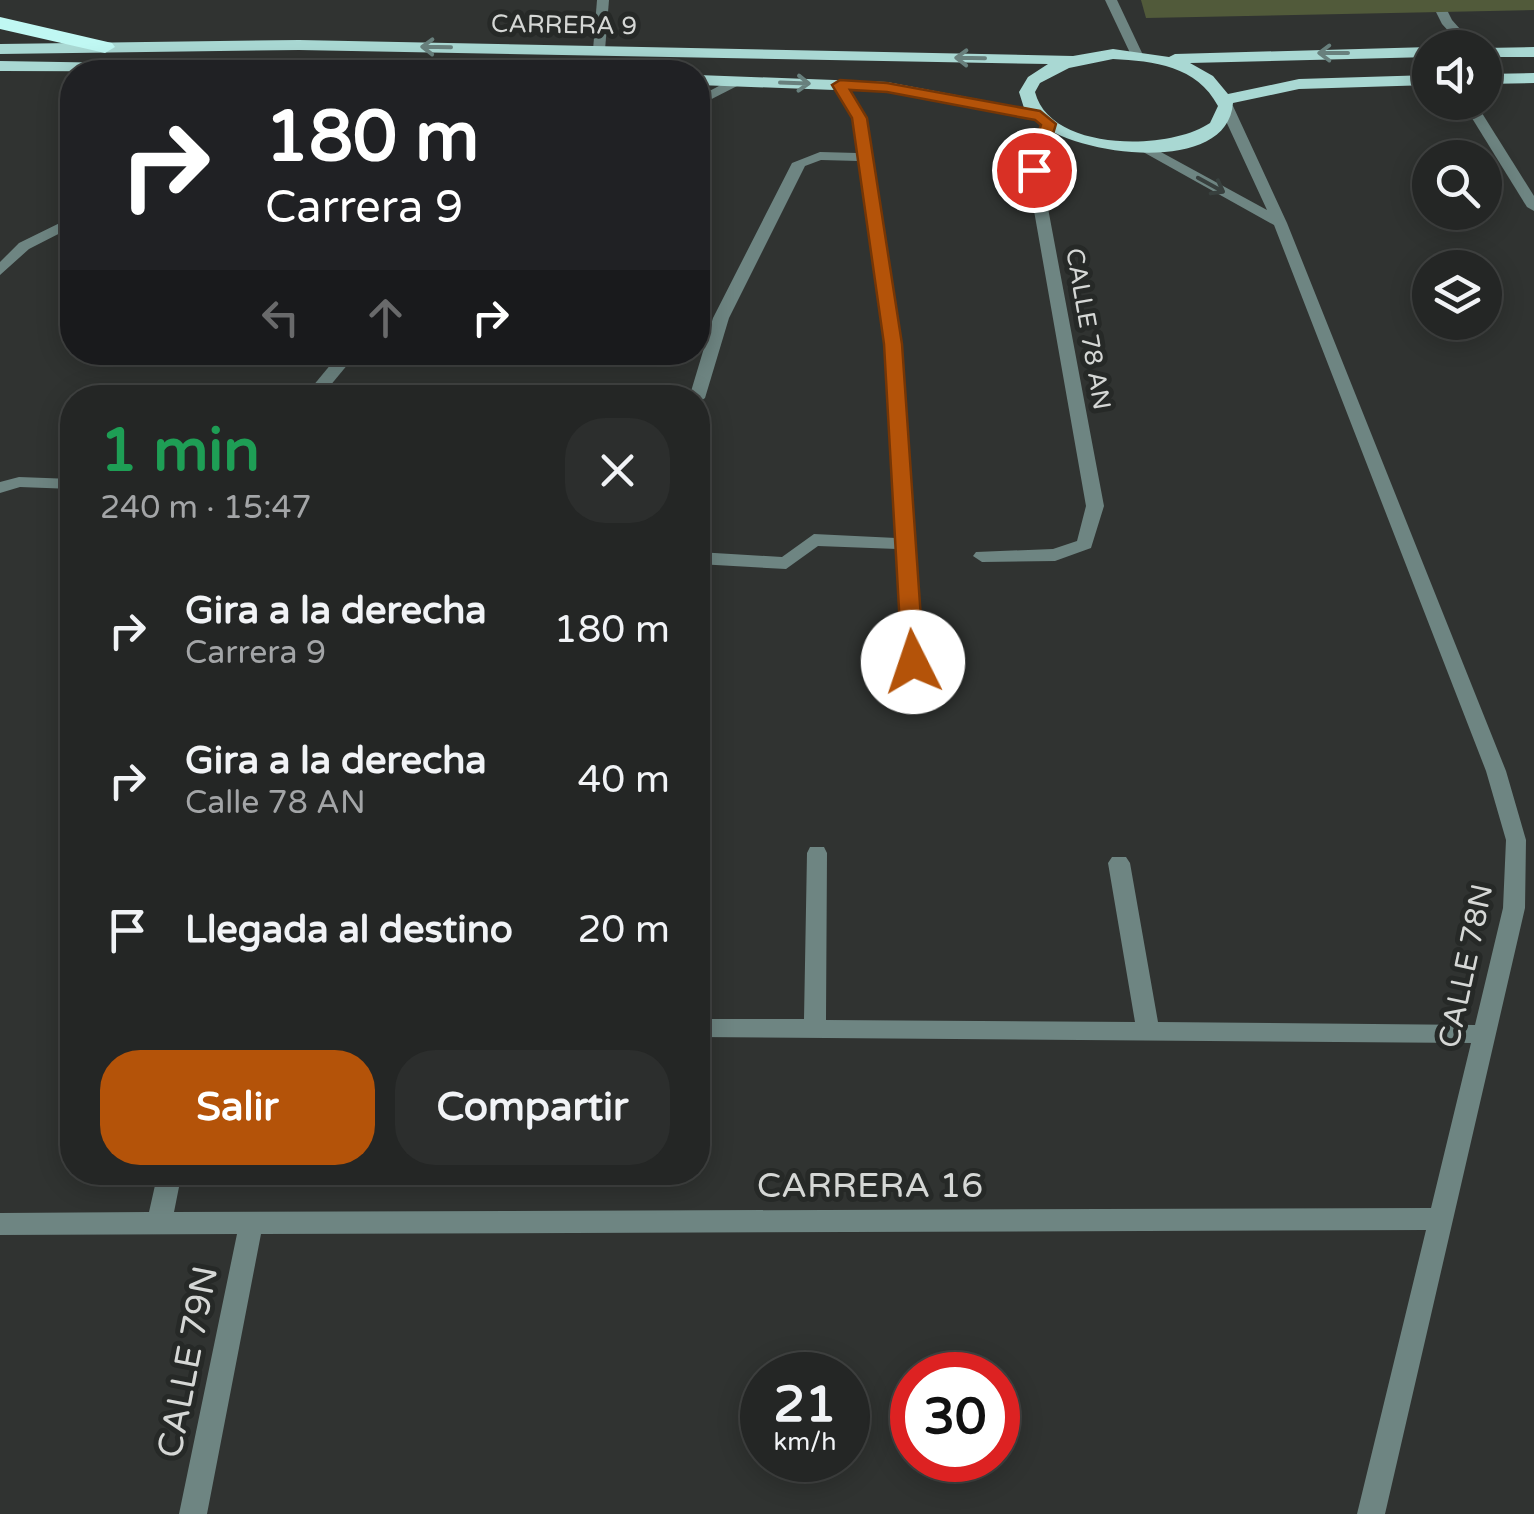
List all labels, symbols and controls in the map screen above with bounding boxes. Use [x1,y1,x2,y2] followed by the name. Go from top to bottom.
[491,9,637,41] street label: CARRERA 9
[1412,30,1502,340] map controls
[1412,30,1502,120] button: sound
[420,38,452,57] one-way arrow
[1317,44,1350,62] one-way arrow
[955,48,988,68] one-way arrow
[778,74,810,93] one-way arrow
[265,96,479,180] text: 180 m
[100,100,230,230] icon: right
[992,128,1077,213] pin
[1412,140,1502,230] button: search
[1007,143,1062,198] icon: arrive
[1196,176,1226,196] one-way arrow
[265,181,463,235] text: Carrera 9
[1059,246,1117,412] street label: CALLE 78 AN
[1412,250,1502,340] button: layers
[253,290,308,345] icon: left
[358,290,413,345] icon: ahead
[463,290,518,345] icon: right
[100,415,260,487] text: 1 min
[565,418,670,523] button: close
[100,489,312,527] text: 240 m · 15:47
[185,588,487,634] text: Gira a la derecha
[100,603,155,658] icon: right
[554,607,670,653] text: 180 m
[861,610,965,714] position arrow
[185,634,326,672] text: Carrera 9
[185,738,487,784] text: Gira a la derecha
[100,753,155,808] icon: right
[578,757,670,803] text: 40 m
[185,784,366,822] text: Calle 78 AN
[1431,881,1501,1051] street label: CALLE 78N
[100,903,155,958] icon: arrive
[185,907,513,953] text: Llegada al destino
[578,907,670,953] text: 20 m
[100,1050,375,1165] button: Salir
[395,1050,670,1165] button: Compartir
[757,1165,983,1207] street label: CARRERA 16
[149,1263,227,1461] street label: CALLE 79N
[890,1352,1020,1482] speed limit sign: 30
[774,1375,836,1435] text: 21
[774,1427,836,1457] text: km/h

